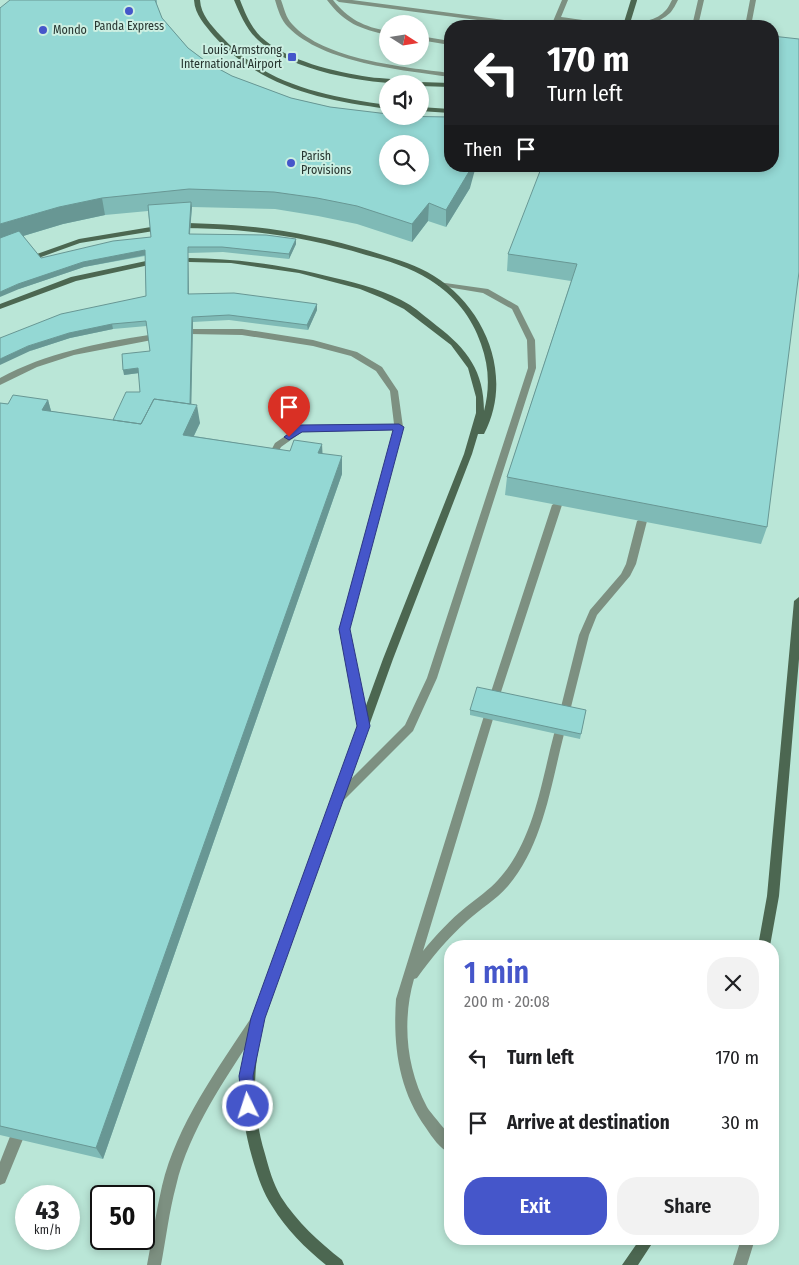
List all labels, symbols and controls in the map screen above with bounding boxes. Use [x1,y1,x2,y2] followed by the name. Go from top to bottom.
[123,5,135,17] marker: Panda Express
[379,15,429,65] north arrow
[379,15,429,185] map controls
[94,19,164,33] place label: Panda Express
[53,23,87,37] place label: Mondo
[37,24,49,36] marker: Mondo
[547,38,630,80] text: 170 m
[464,40,529,105] icon: left
[181,43,282,71] place label: Louis Armstrong International Airport
[286,51,298,63] marker: Louis Armstrong International Airport
[379,75,429,125] button: sound
[547,80,623,107] text: Turn left
[379,135,429,185] button: search
[512,135,540,163] icon: arrive
[464,138,502,161] text: Then
[301,149,351,177] place label: Parish Provisions
[285,157,297,169] marker: Parish Provisions
[268,386,310,437] pin
[275,393,303,421] icon: arrive
[464,955,529,991] text: 1 min
[707,957,759,1009] button: close
[464,992,550,1011] text: 200 m · 20:08
[464,1044,492,1072] icon: left
[507,1046,574,1069] text: Turn left
[715,1046,759,1069] text: 170 m
[221,1079,273,1131] position arrow
[464,1109,492,1137] icon: arrive
[507,1111,670,1134] text: Arrive at destination
[721,1111,759,1134] text: 30 m
[464,1177,607,1235] button: Exit
[617,1177,759,1235] button: Share
[90,1185,155,1250] speed limit sign: 50
[35,1196,60,1226] text: 43
[34,1223,61,1237] text: km/h

